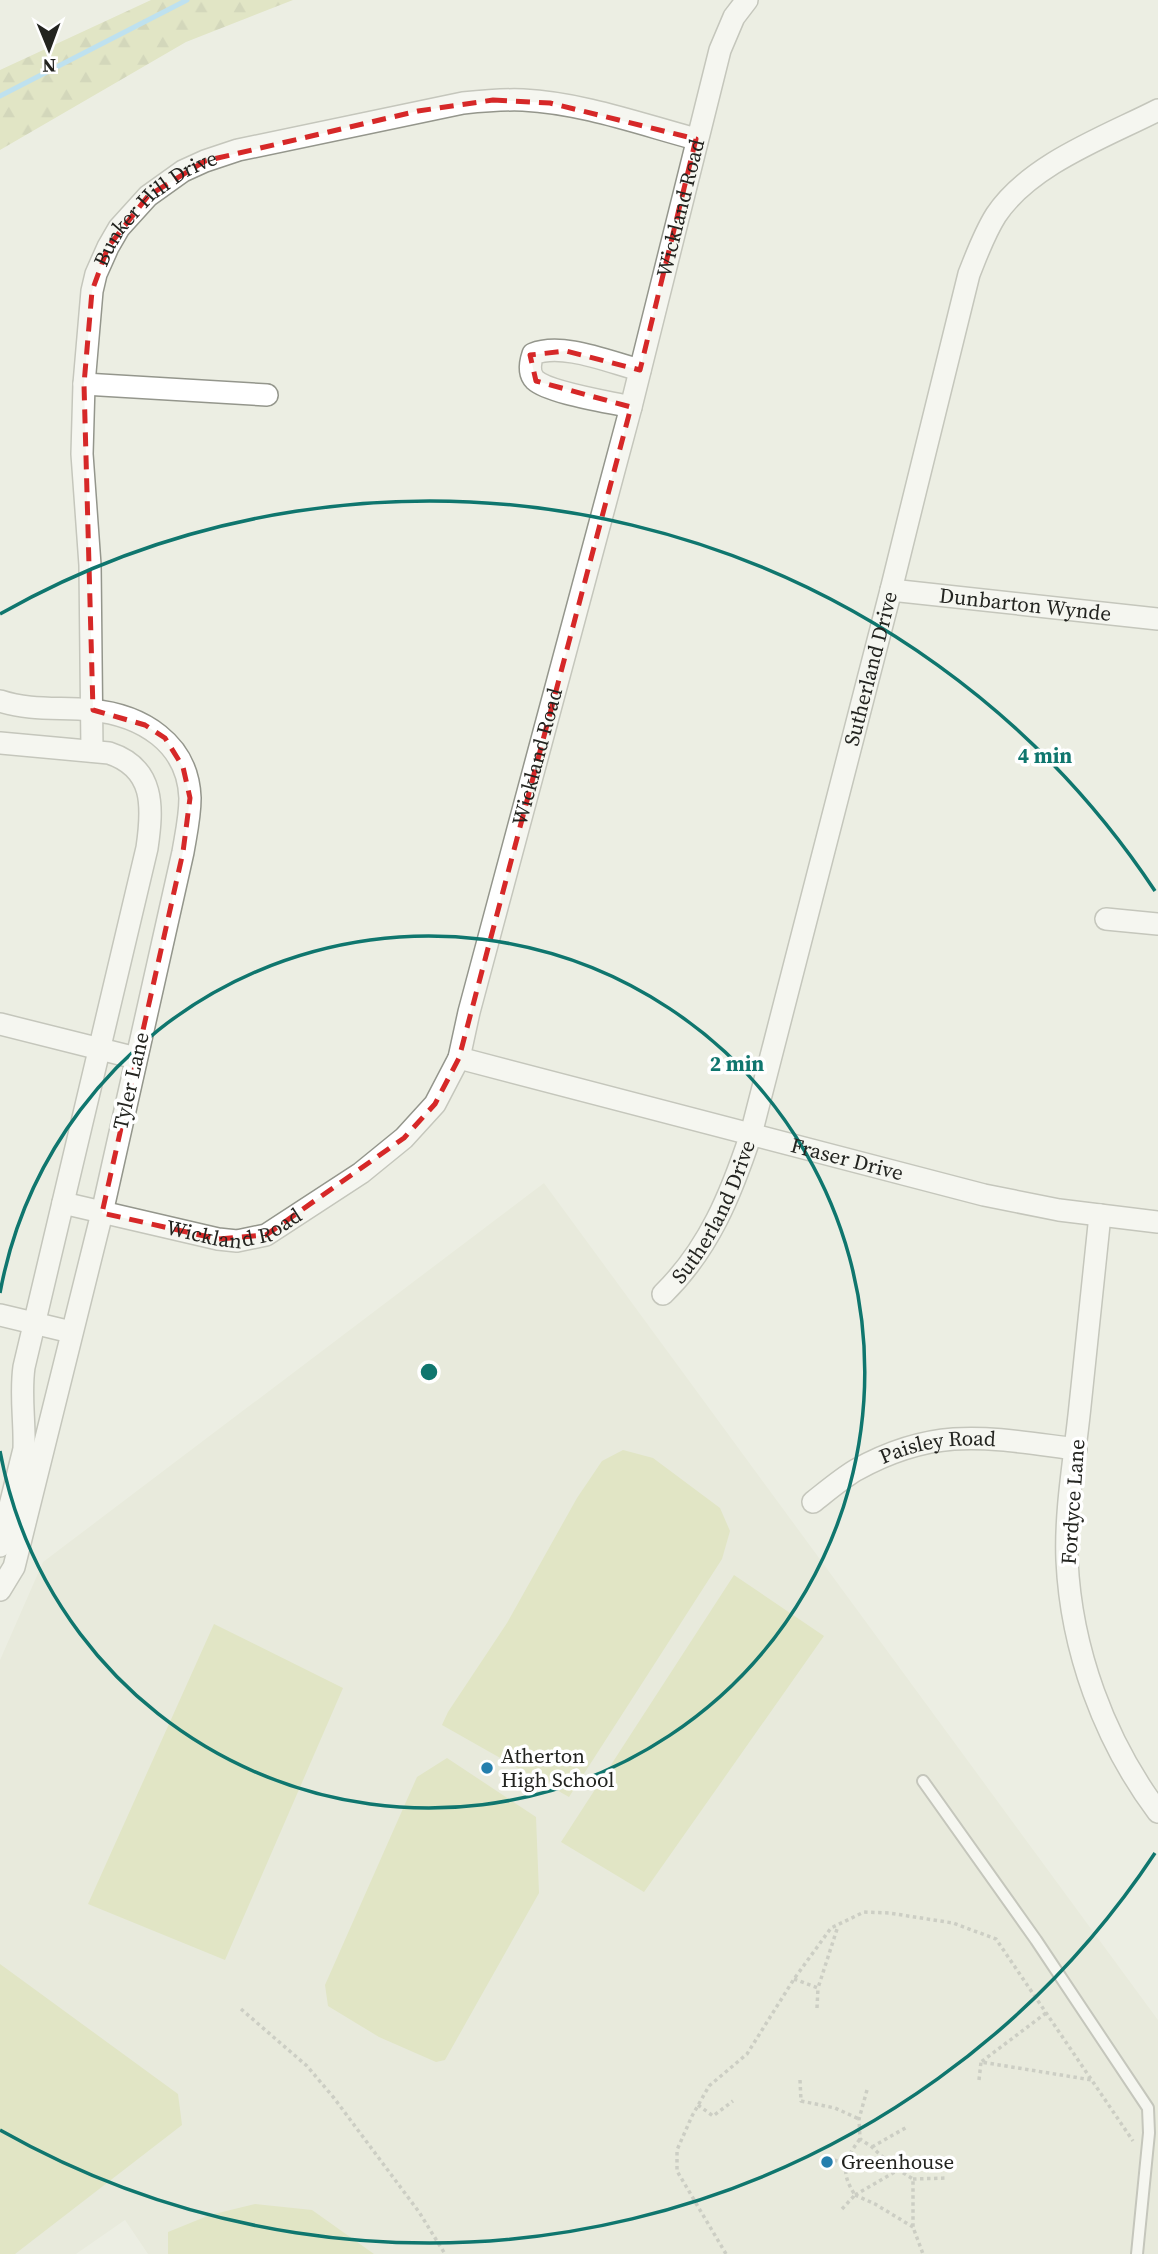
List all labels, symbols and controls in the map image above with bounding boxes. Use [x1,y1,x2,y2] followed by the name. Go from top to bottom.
[14,14,84,84] north arrow
[42,53,56,79] text: N
[649,136,711,280] street label: Wickland Road
[86,143,221,271] street label: Bunker Hill Drive
[938,580,1113,628] street label: Dunbarton Wynde
[836,588,904,749] street label: Sutherland Drive
[505,684,569,829] street label: Wickland Road
[1018,741,1072,770] text: 4 min
[105,1029,156,1133] street label: Tyler Lane
[710,1049,764,1078] text: 2 min
[788,1130,907,1187] street label: Fraser Drive
[665,1136,762,1290] street label: Sutherland Drive
[163,1201,307,1255] street label: Wickland Road
[417,1360,441,1384] centre of rings
[875,1423,997,1471] street label: Paisley Road
[1054,1438,1091,1566] street label: Fordyce Lane
[501,1741,614,1794] place label: Atherton High School
[479,1760,495,1776] marker: Atherton High School
[841,2147,954,2176] place label: Greenhouse
[819,2154,835,2170] marker: Greenhouse

